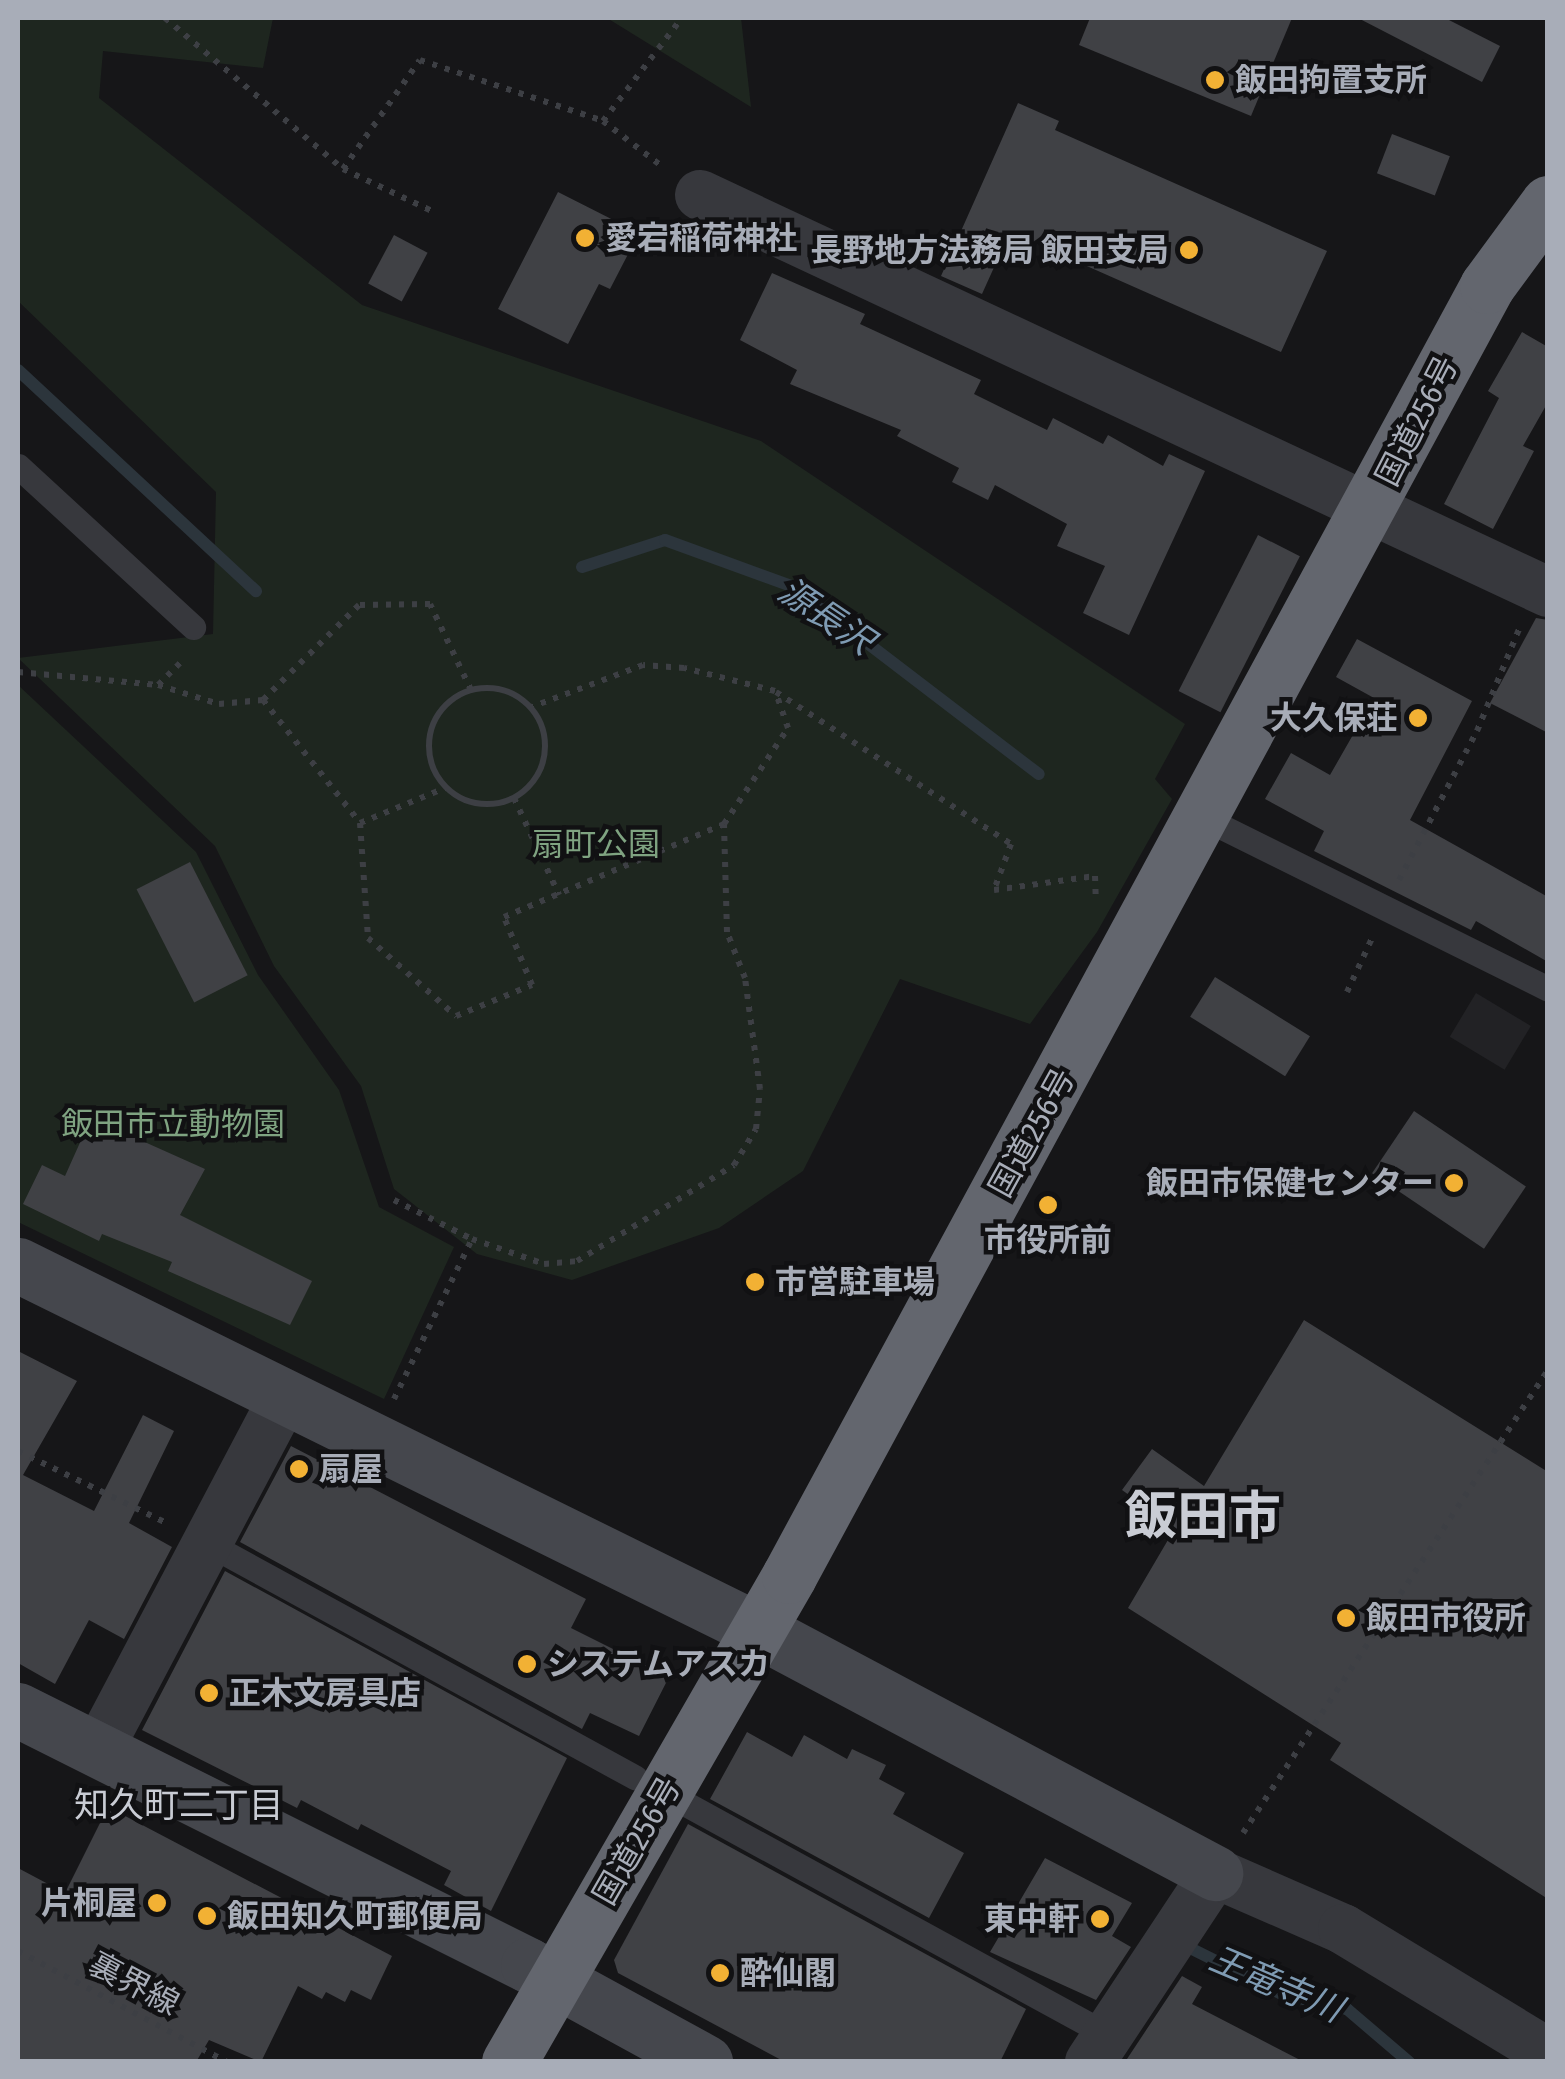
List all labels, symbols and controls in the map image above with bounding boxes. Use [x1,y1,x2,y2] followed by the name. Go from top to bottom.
[1235,61,1427,99] place label: 飯田拘置支所
[1204,69,1226,91] marker: 飯田拘置支所
[605,219,797,257] place label: 愛宕稲荷神社
[574,227,596,249] marker: 愛宕稲荷神社
[810,231,1169,269] place label: 長野地方法務局 飯田支局
[1178,239,1200,261] marker: 長野地方法務局 飯田支局
[1368,350,1466,492] street label: 国道256号
[771,569,881,663] water label: 源長沢
[1270,699,1398,737] place label: 大久保荘
[1407,707,1429,729] marker: 大久保荘
[532,825,660,863] park label: 扇町公園
[981,1062,1083,1204] street label: 国道256号
[61,1105,285,1143] park label: 飯田市立動物園
[1146,1164,1434,1202] place label: 飯田市保健センター
[1443,1172,1465,1194] marker: 飯田市保健センター
[1037,1194,1059,1216] marker: 市役所前
[984,1221,1112,1259] place label: 市役所前
[775,1263,935,1301] place label: 市営駐車場
[744,1271,766,1293] marker: 市営駐車場
[319,1450,383,1488] place label: 扇屋
[288,1458,310,1480] marker: 扇屋
[1125,1486,1281,1548] district label: 飯田市
[1366,1599,1526,1637] place label: 飯田市役所
[1335,1607,1357,1629] marker: 飯田市役所
[547,1645,771,1683] place label: システムアスカ
[516,1653,538,1675] marker: システムアスカ
[229,1674,421,1712] place label: 正木文房具店
[198,1682,220,1704] marker: 正木文房具店
[585,1770,689,1912] street label: 国道256号
[74,1784,284,1826] district label: 知久町二丁目
[41,1884,137,1922] place label: 片桐屋
[146,1892,168,1914] marker: 片桐屋
[227,1897,483,1935] place label: 飯田知久町郵便局
[984,1900,1080,1938] place label: 東中軒
[196,1905,218,1927] marker: 飯田知久町郵便局
[1089,1908,1111,1930] marker: 東中軒
[1203,1937,1349,2031] water label: 王竜寺川
[83,1945,185,2023] street label: 裏界線
[740,1954,836,1992] place label: 酔仙閣
[709,1962,731,1984] marker: 酔仙閣

